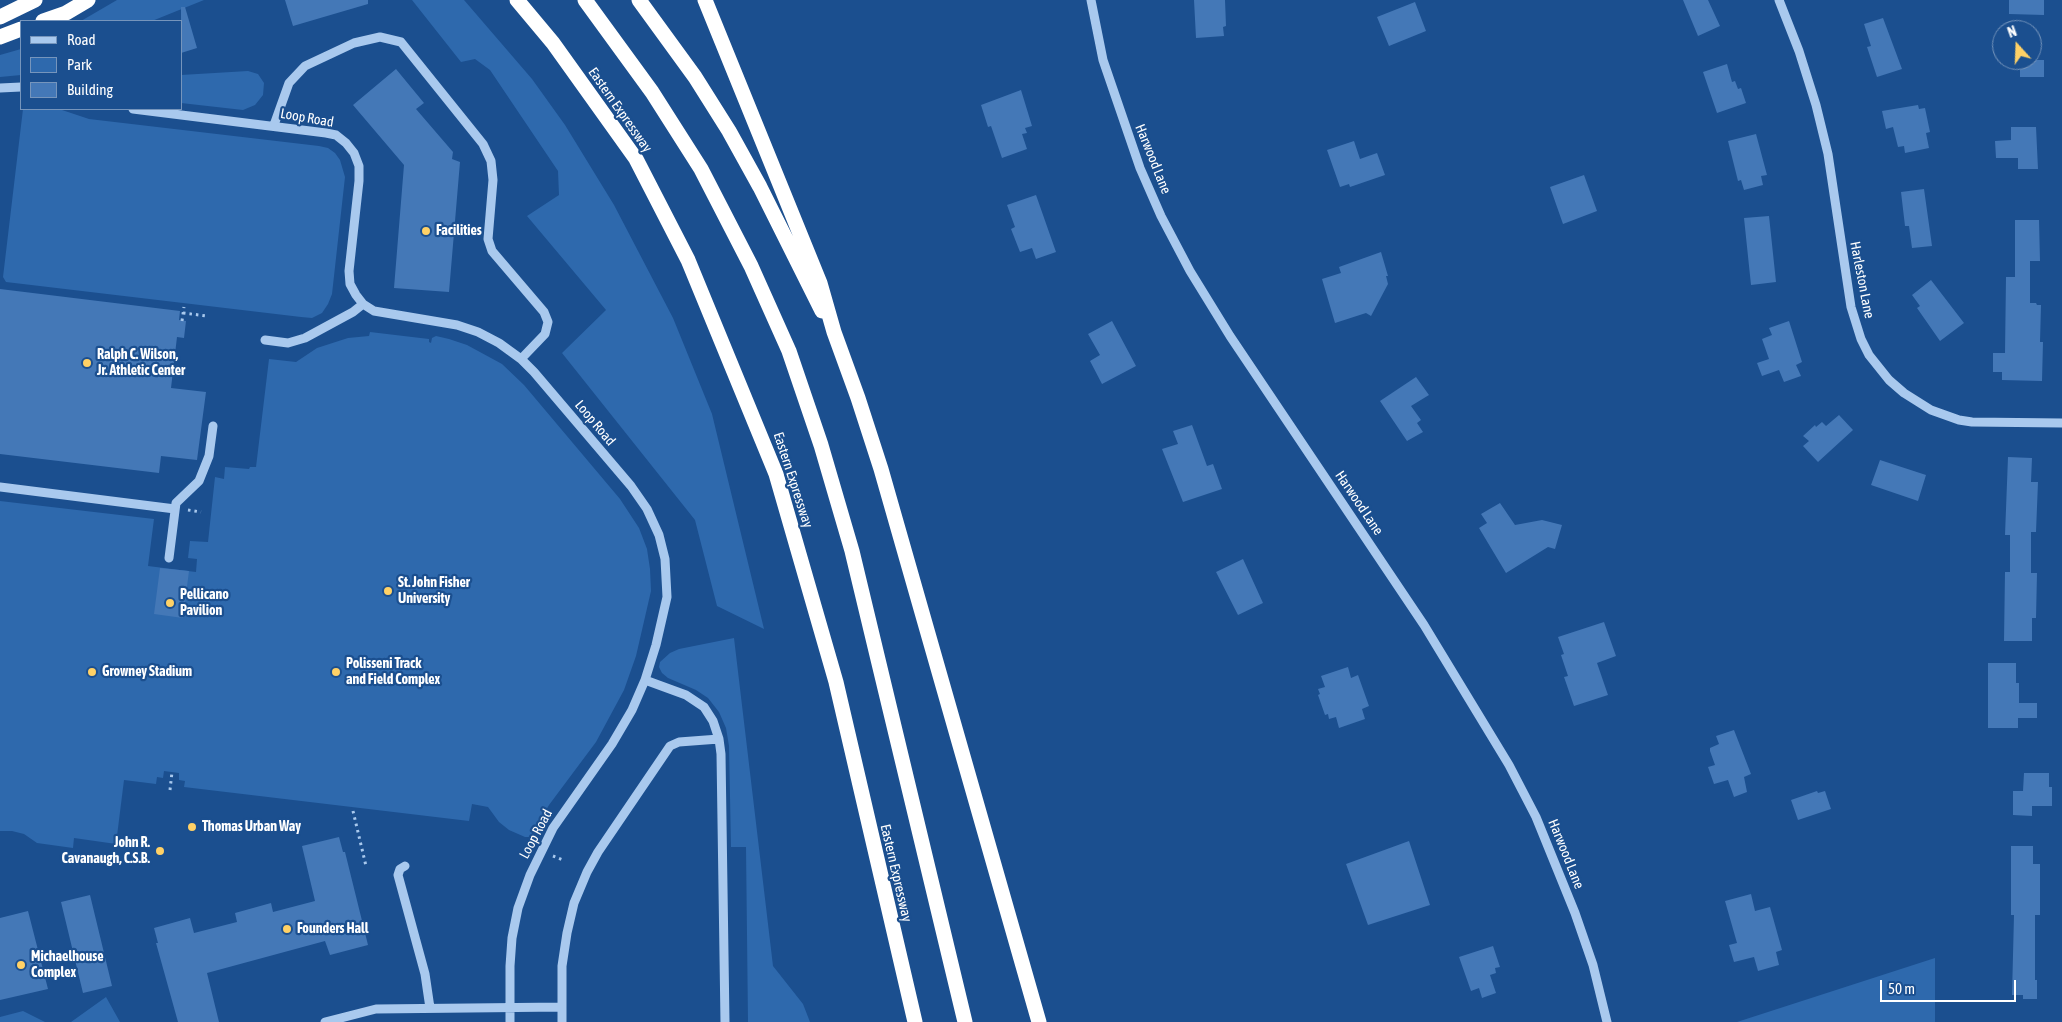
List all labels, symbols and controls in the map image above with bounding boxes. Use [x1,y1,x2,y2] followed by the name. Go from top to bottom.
[20,20,182,110] legend
[1992,20,2042,70] north arrow
[2006,23,2019,41] text: N
[67,31,96,48] text: Road
[67,56,92,73] text: Park
[585,64,655,156] street label: Eastern Expressway
[67,81,113,98] text: Building
[279,105,335,131] street label: Loop Road
[1131,122,1175,196] street label: Harwood Lane
[436,223,482,239] place label: Facilities
[420,225,432,237] marker: Facilities
[1846,240,1878,320] street label: Harleston Lane
[97,347,185,380] place label: Ralph C. Wilson, Jr. Athletic Center
[81,357,93,369] marker: Ralph C. Wilson, Jr. Athletic Center
[571,397,619,449] street label: Loop Road
[770,430,816,530] street label: Eastern Expressway
[1331,468,1387,538] street label: Harwood Lane
[398,575,470,608] place label: St. John Fisher University
[382,585,394,597] marker: St. John Fisher University
[180,587,229,620] place label: Pellicano Pavilion
[164,597,176,609] marker: Pellicano Pavilion
[346,656,440,689] place label: Polisseni Track and Field Complex
[102,664,192,680] place label: Growney Stadium
[86,666,98,678] marker: Growney Stadium
[330,666,342,678] marker: Polisseni Track and Field Complex
[516,806,556,862] street label: Loop Road
[1544,817,1588,891] street label: Harwood Lane
[202,819,301,835] place label: Thomas Urban Way
[186,821,198,833] marker: Thomas Urban Way
[877,823,915,923] street label: Eastern Expressway
[61,835,150,868] place label: John R. Cavanaugh, C.S.B.
[154,845,166,857] marker: John R. Cavanaugh, C.S.B.
[297,921,369,937] place label: Founders Hall
[281,923,293,935] marker: Founders Hall
[31,949,104,982] place label: Michaelhouse Complex
[15,959,27,971] marker: Michaelhouse Complex
[1882,970,2018,1002] scale bar
[1888,980,1915,997] text: 50 m

